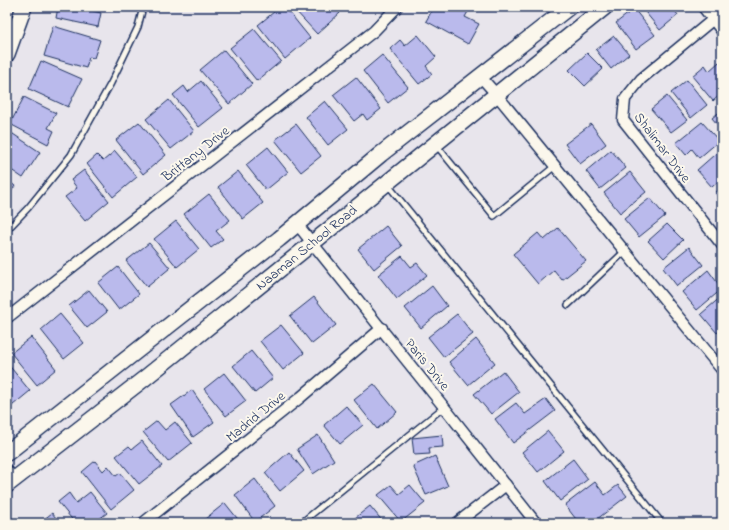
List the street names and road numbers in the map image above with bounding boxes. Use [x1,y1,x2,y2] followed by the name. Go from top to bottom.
[628,108,696,188] street label: Shalimar Drive
[157,121,235,189] street label: Brittany Drive
[251,200,362,296] street label: Naaman School Road
[399,334,455,396] street label: Paris Drive
[222,386,291,448] street label: Madrid Drive

